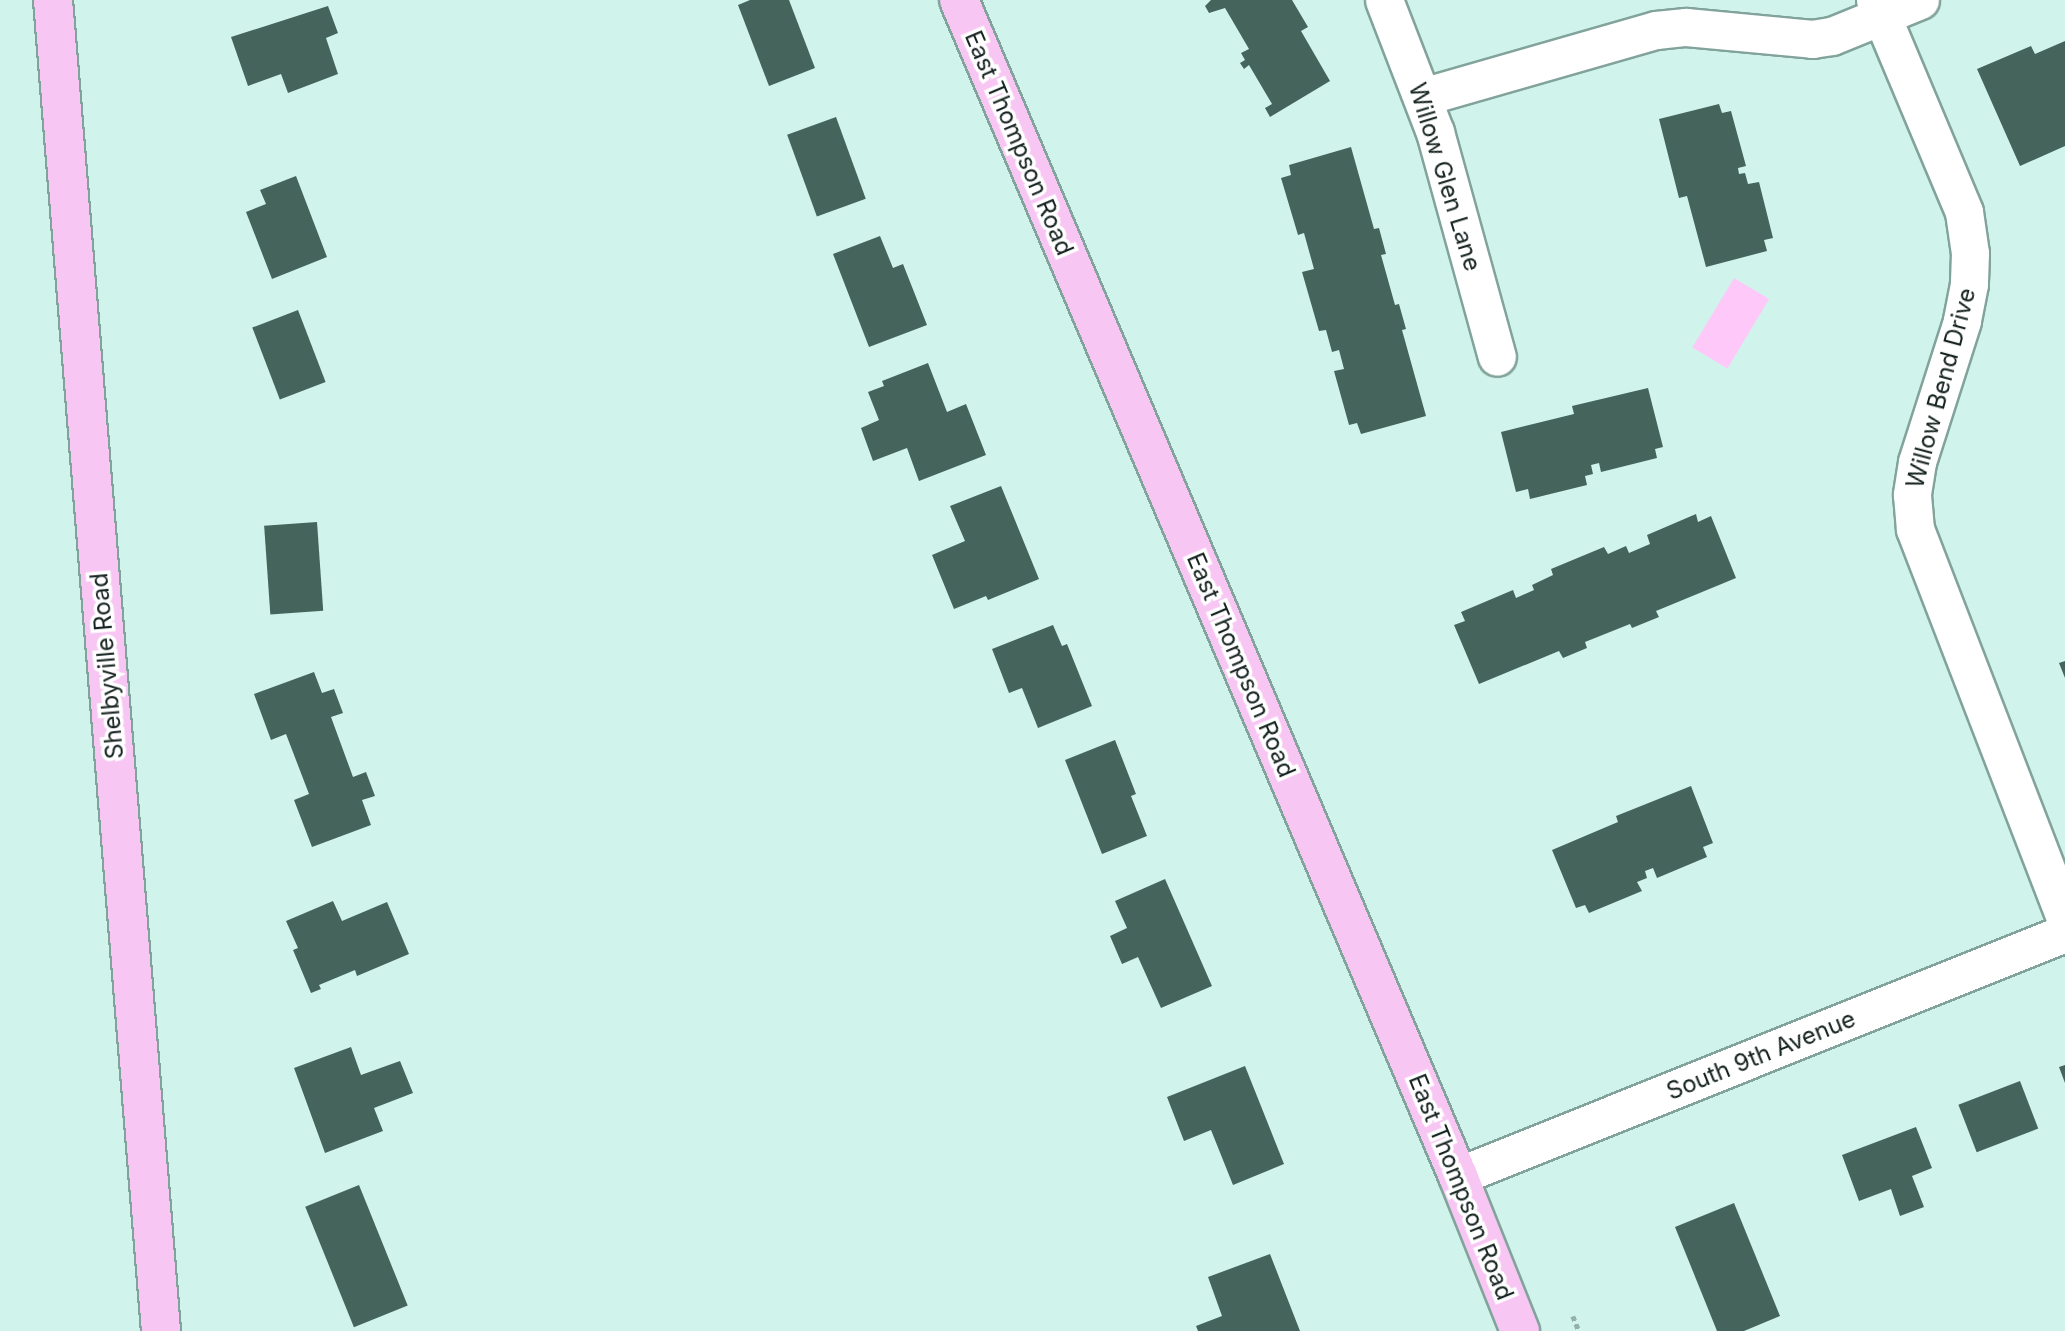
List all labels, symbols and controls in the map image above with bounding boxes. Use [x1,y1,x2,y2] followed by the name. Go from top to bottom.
[959,27,1079,259] street label: East Thompson Road
[1403,79,1487,275] street label: Willow Glen Lane
[1900,285,1982,491] street label: Willow Bend Drive
[1181,549,1301,781] street label: East Thompson Road
[85,572,129,760] street label: Shelbyville Road
[1662,1004,1860,1106] street label: South 9th Avenue
[1403,1070,1519,1304] street label: East Thompson Road

